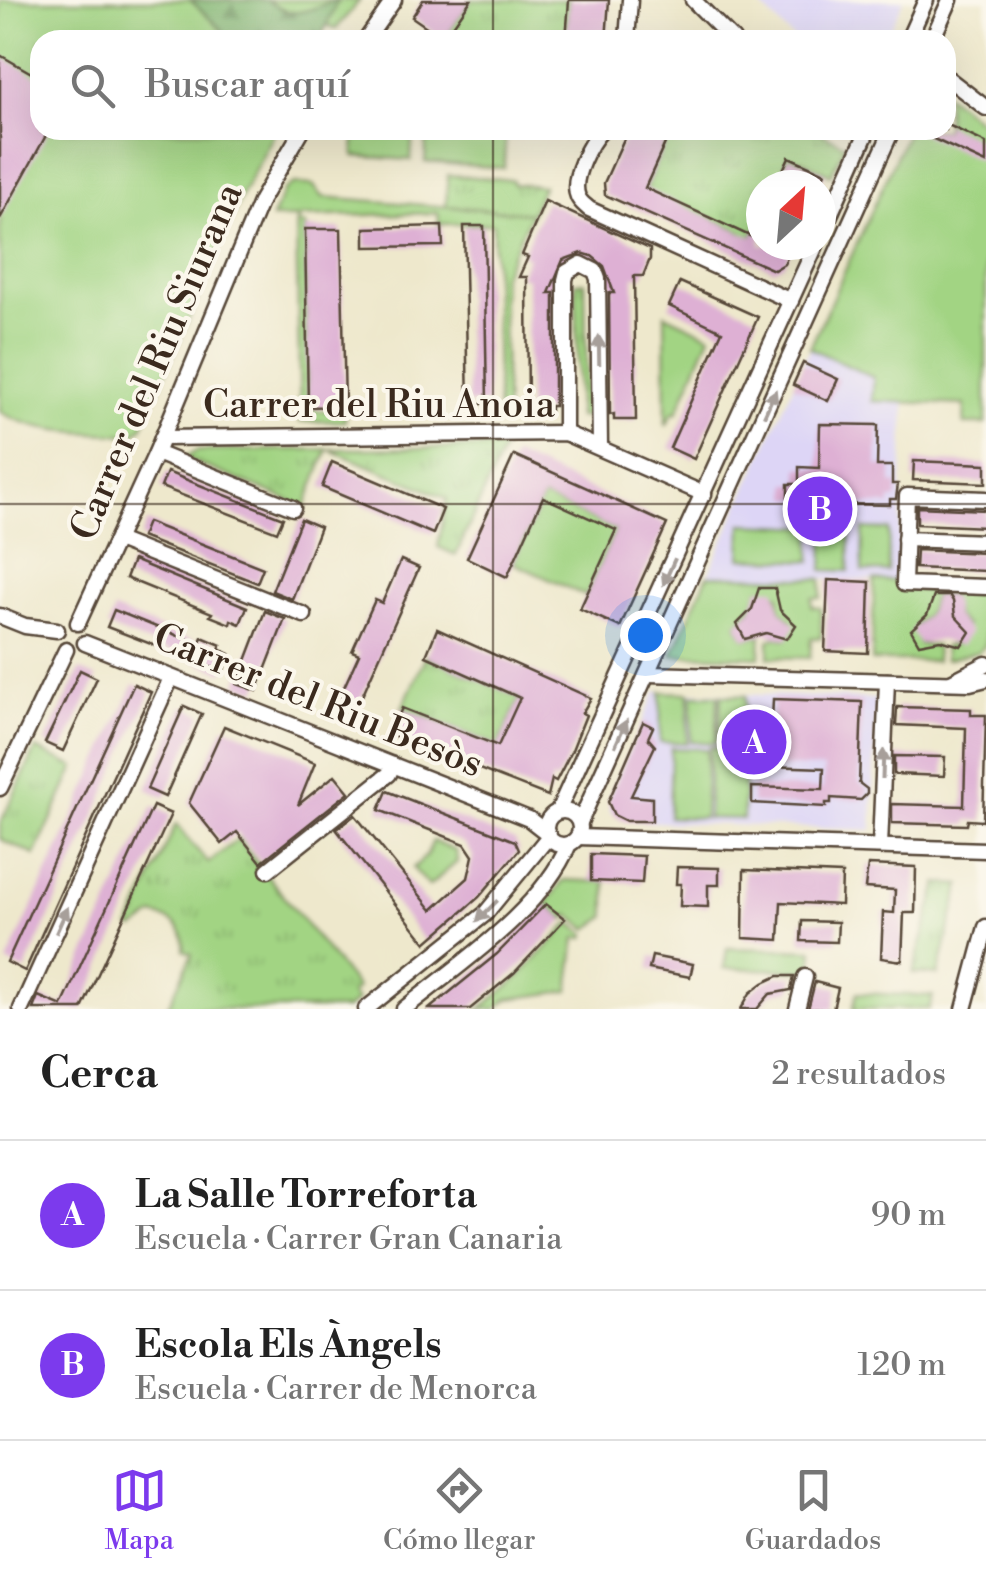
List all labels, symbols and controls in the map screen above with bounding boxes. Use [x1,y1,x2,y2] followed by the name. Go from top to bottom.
[30,30,956,140] search box
[65,58,120,113] icon: search
[145,62,350,109] text: Buscar aquí
[746,170,836,260] north arrow
[60,176,254,548] street label: Carrer del Riu Siurana
[591,333,607,365] one-way arrow
[203,382,556,429] street label: Carrer del Riu Anoia
[761,388,778,417] one-way arrow
[788,472,852,546] pin: B
[661,557,677,587] one-way arrow
[620,610,671,661] your location
[147,614,489,788] street label: Carrer del Riu Besòs
[722,704,786,780] pin: A
[613,718,629,748] one-way arrow
[876,747,892,779] one-way arrow
[475,899,499,922] one-way arrow
[53,905,70,934] one-way arrow
[40,1048,158,1101] text: Cerca
[772,1054,946,1094] text: 2 resultados
[135,1172,477,1219] text: La Salle Torreforta
[61,1195,84,1235] text: A
[871,1195,946,1235] text: 90 m
[135,1219,562,1259] text: Escuela · Carrer Gran Canaria
[135,1322,442,1369] text: Escola Els Àngels
[60,1345,85,1385] text: B
[857,1345,946,1385] text: 120 m
[135,1369,537,1409] text: Escuela · Carrer de Menorca
[105,1463,174,1558] tab: Mapa
[383,1463,536,1558] tab: Cómo llegar
[745,1463,881,1558] tab: Guardados

